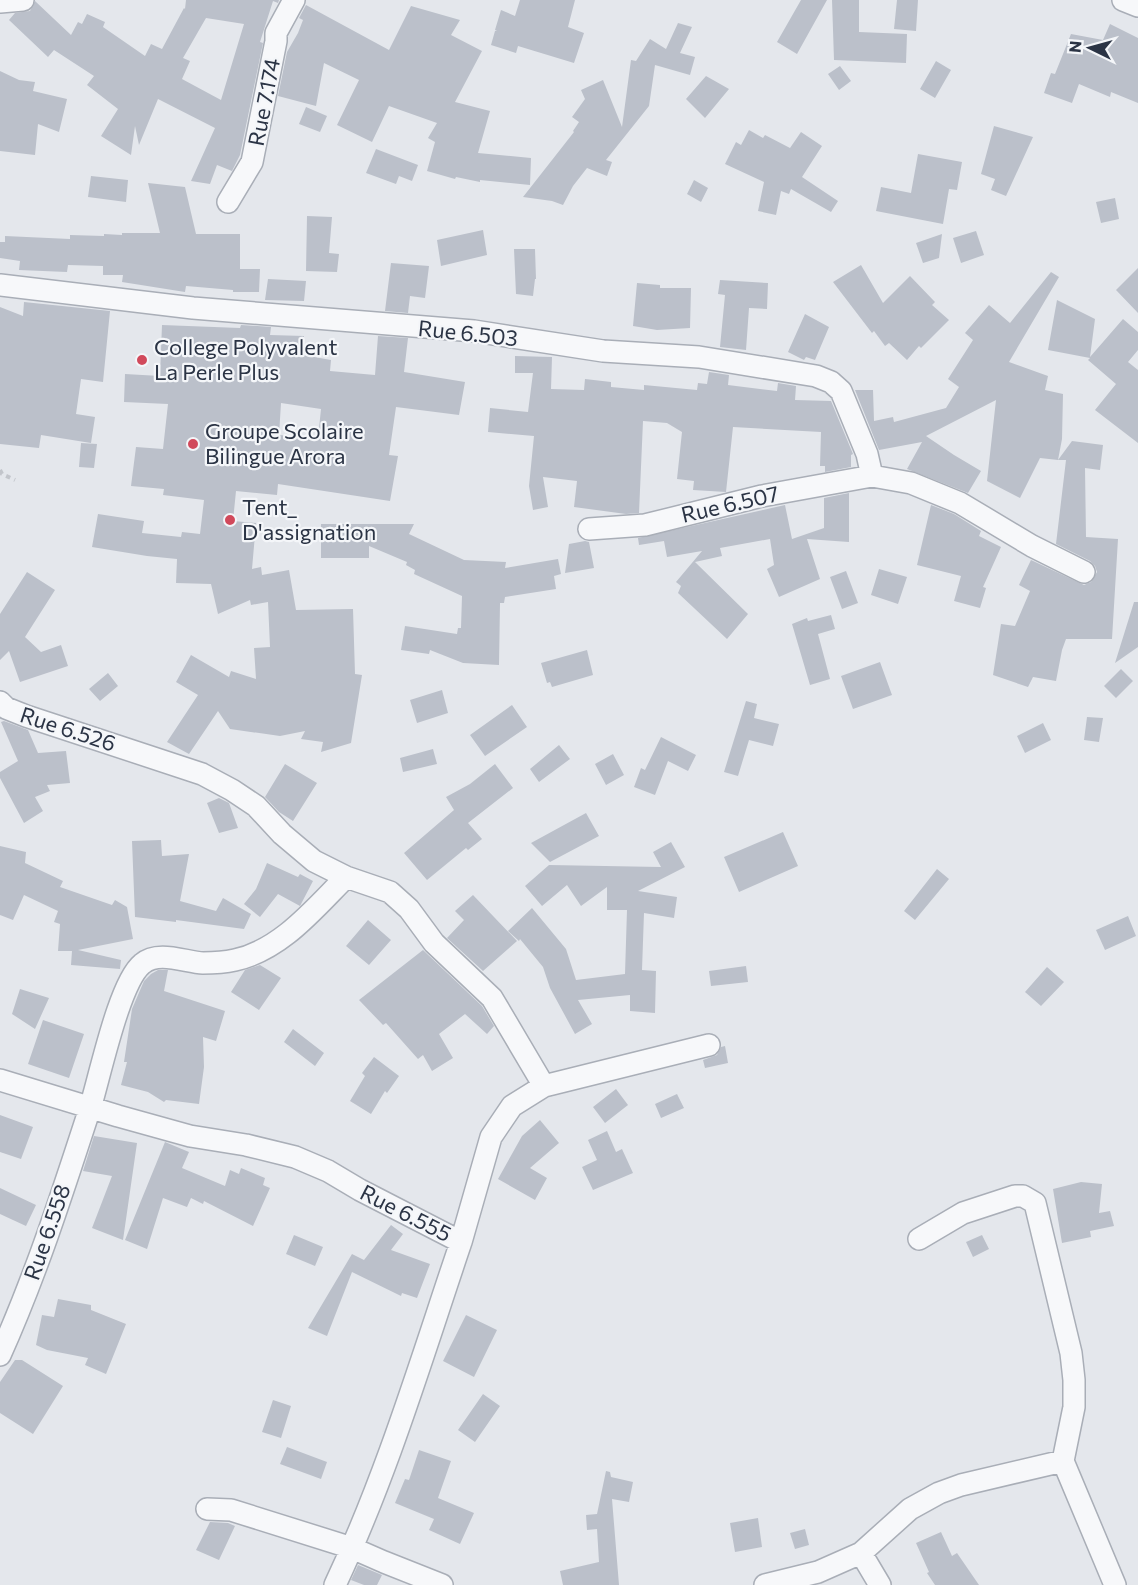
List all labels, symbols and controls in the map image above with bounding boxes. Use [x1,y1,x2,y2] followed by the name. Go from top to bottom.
[1060,18,1120,78] north arrow
[1065,40,1085,53] text: N
[242,56,285,148] street label: Rue 7.174
[417,314,519,351] street label: Rue 6.503
[154,333,337,385] place label: College Polyvalent La Perle Plus
[135,353,149,367] marker: College Polyvalent La Perle Plus
[205,417,364,469] place label: Groupe Scolaire Bilingue Arora
[186,437,200,451] marker: Groupe Scolaire Bilingue Arora
[678,479,781,528] street label: Rue 6.507
[242,493,376,545] place label: Tent_ D'assignation
[223,513,237,527] marker: Tent_ D'assignation
[17,700,119,757] street label: Rue 6.526
[356,1178,456,1247] street label: Rue 6.555
[18,1180,75,1283] street label: Rue 6.558

